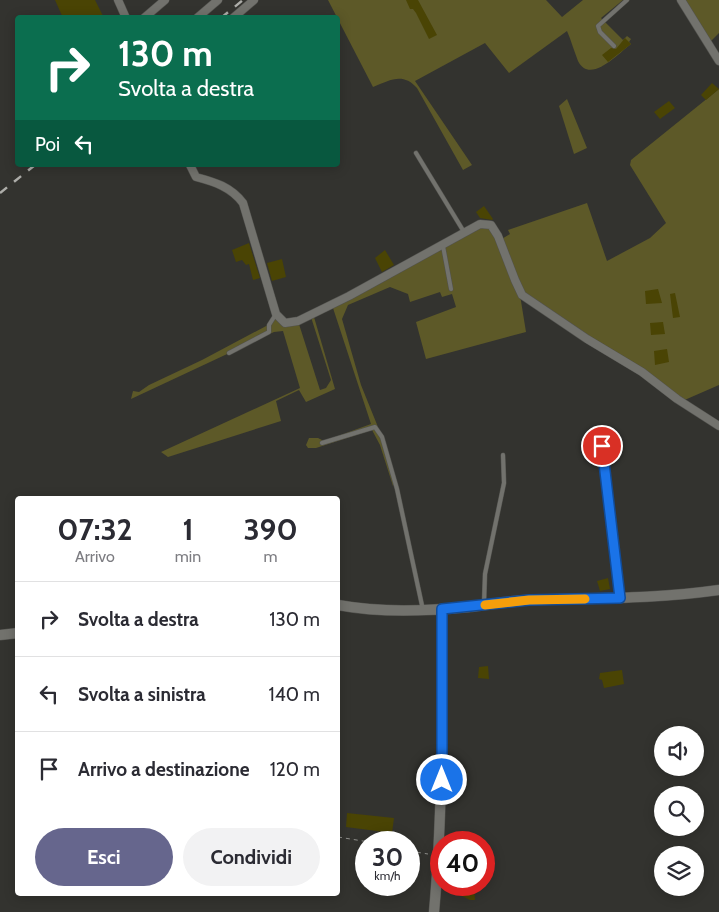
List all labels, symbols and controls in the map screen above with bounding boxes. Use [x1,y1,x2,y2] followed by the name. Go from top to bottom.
[118,32,213,75] text: 130 m
[35,35,100,100] icon: right
[118,75,254,102] text: Svolta a destra
[70,130,98,158] icon: left
[35,133,60,156] text: Poi
[581,425,623,467] pin
[588,432,616,460] icon: arrive
[57,511,132,548] text: 07:32
[182,511,194,548] text: 1
[243,511,298,548] text: 390
[75,547,115,566] text: Arrivo
[175,547,201,566] text: min
[264,547,278,566] text: m
[35,605,63,633] icon: right
[78,608,199,631] text: Svolta a destra
[269,608,320,631] text: 130 m
[35,680,63,708] icon: left
[78,683,206,706] text: Svolta a sinistra
[269,683,320,706] text: 140 m
[654,726,704,896] map controls
[654,726,704,776] button: sound
[415,753,467,805] position arrow
[35,755,63,783] icon: arrive
[78,758,249,781] text: Arrivo a destinazione
[270,758,320,781] text: 120 m
[654,786,704,836] button: search
[35,828,173,886] button: Esci
[183,828,320,886] button: Condividi
[430,831,495,896] speed limit sign: 40
[372,842,403,872] text: 30
[654,846,704,896] button: layers
[374,868,401,883] text: km/h

